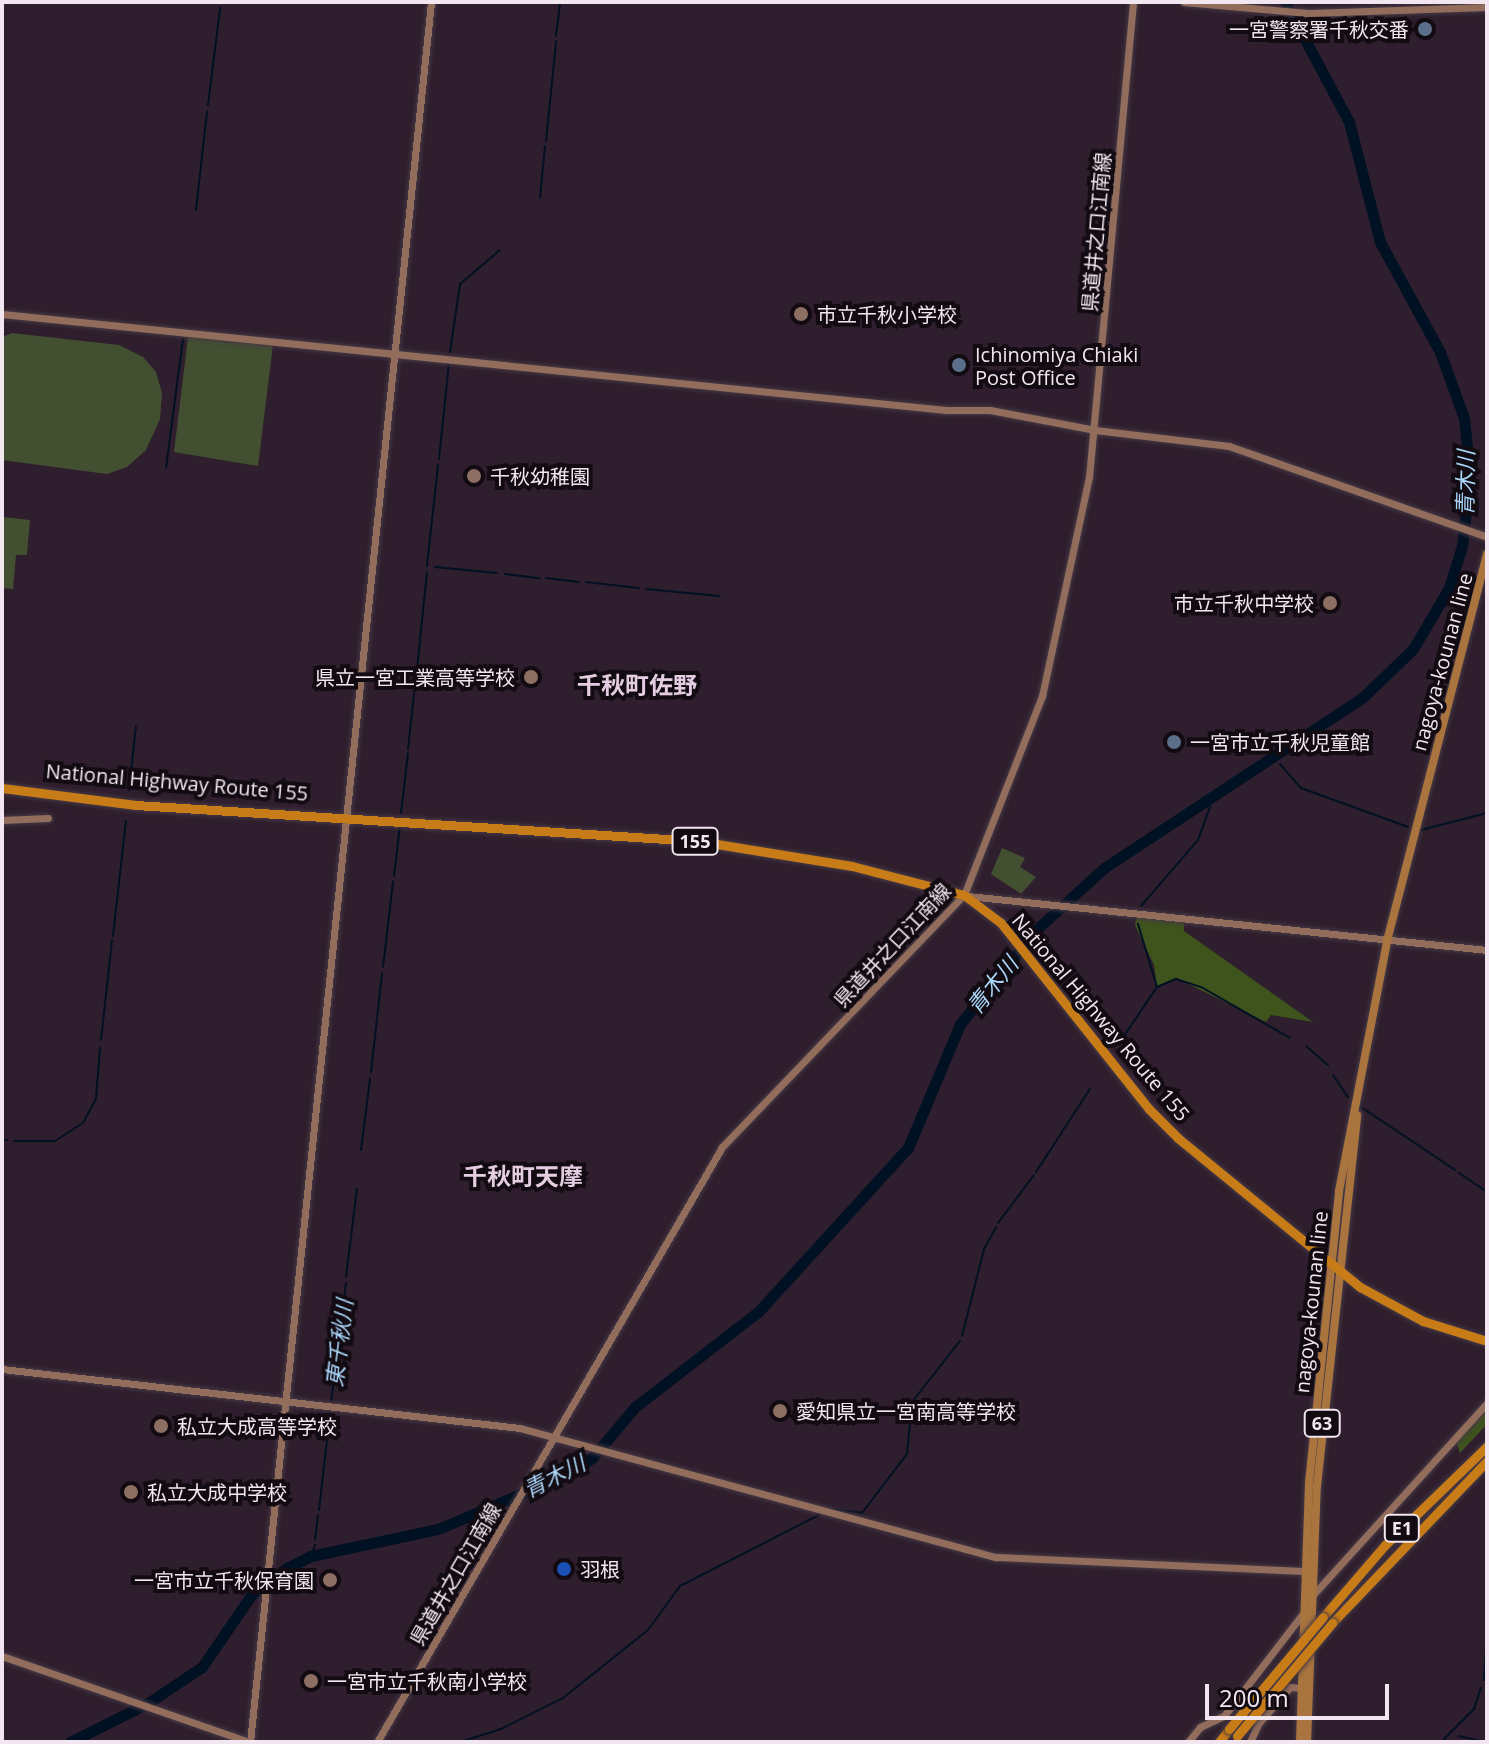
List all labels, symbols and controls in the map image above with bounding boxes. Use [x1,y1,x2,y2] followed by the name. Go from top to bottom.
[1229,17,1409,41] place label: 一宮警察署千秋交番
[1416,20,1434,38] marker: 一宮警察署千秋交番
[1077,151,1115,313] street label: 県道井之口江南線
[817,302,957,326] place label: 市立千秋小学校
[792,305,810,323] marker: 市立千秋小学校
[975,342,1138,389] place label: Ichinomiya Chiaki Post Office
[950,356,968,374] marker: Ichinomiya Chiaki Post Office
[1451,450,1479,516] water label: 青木川
[490,464,590,488] place label: 千秋幼稚園
[465,467,483,485] marker: 千秋幼稚園
[1407,570,1477,754] street label: nagoya-kounan line
[1174,591,1314,615] place label: 市立千秋中学校
[1321,594,1339,612] marker: 市立千秋中学校
[315,665,515,689] place label: 県立一宮工業高等学校
[522,668,540,686] marker: 県立一宮工業高等学校
[577,671,697,699] district label: 千秋町佐野
[1190,730,1370,754] place label: 一宮市立千秋児童館
[1165,733,1183,751] marker: 一宮市立千秋児童館
[45,759,309,805] street label: National Highway Route 155
[671,827,719,855] road number: 155
[829,878,955,1012] street label: 県道井之口江南線
[1007,908,1195,1126] street label: National Highway Route 155
[961,951,1023,1019] water label: 青木川
[463,1162,583,1190] district label: 千秋町天摩
[1289,1210,1333,1394] street label: nagoya-kounan line
[321,1298,357,1388] water label: 東千秋川
[796,1399,1016,1423] place label: 愛知県立一宮南高等学校
[771,1402,789,1420] marker: 愛知県立一宮南高等学校
[1302,1409,1342,1437] road number: 63
[177,1414,337,1438] place label: 私立大成高等学校
[152,1417,170,1435] marker: 私立大成高等学校
[519,1449,589,1503] water label: 青木川
[147,1480,287,1504] place label: 私立大成中学校
[122,1483,140,1501] marker: 私立大成中学校
[405,1499,505,1649] street label: 県道井之口江南線
[1382,1514,1422,1542] road number: E1
[580,1557,620,1581] place label: 羽根
[555,1560,573,1578] marker: 羽根
[134,1568,314,1592] place label: 一宮市立千秋保育園
[321,1571,339,1589] marker: 一宮市立千秋保育園
[1209,1668,1393,1718] scale bar
[327,1669,527,1693] place label: 一宮市立千秋南小学校
[302,1672,320,1690] marker: 一宮市立千秋南小学校
[1219,1681,1289,1714] text: 200 m

